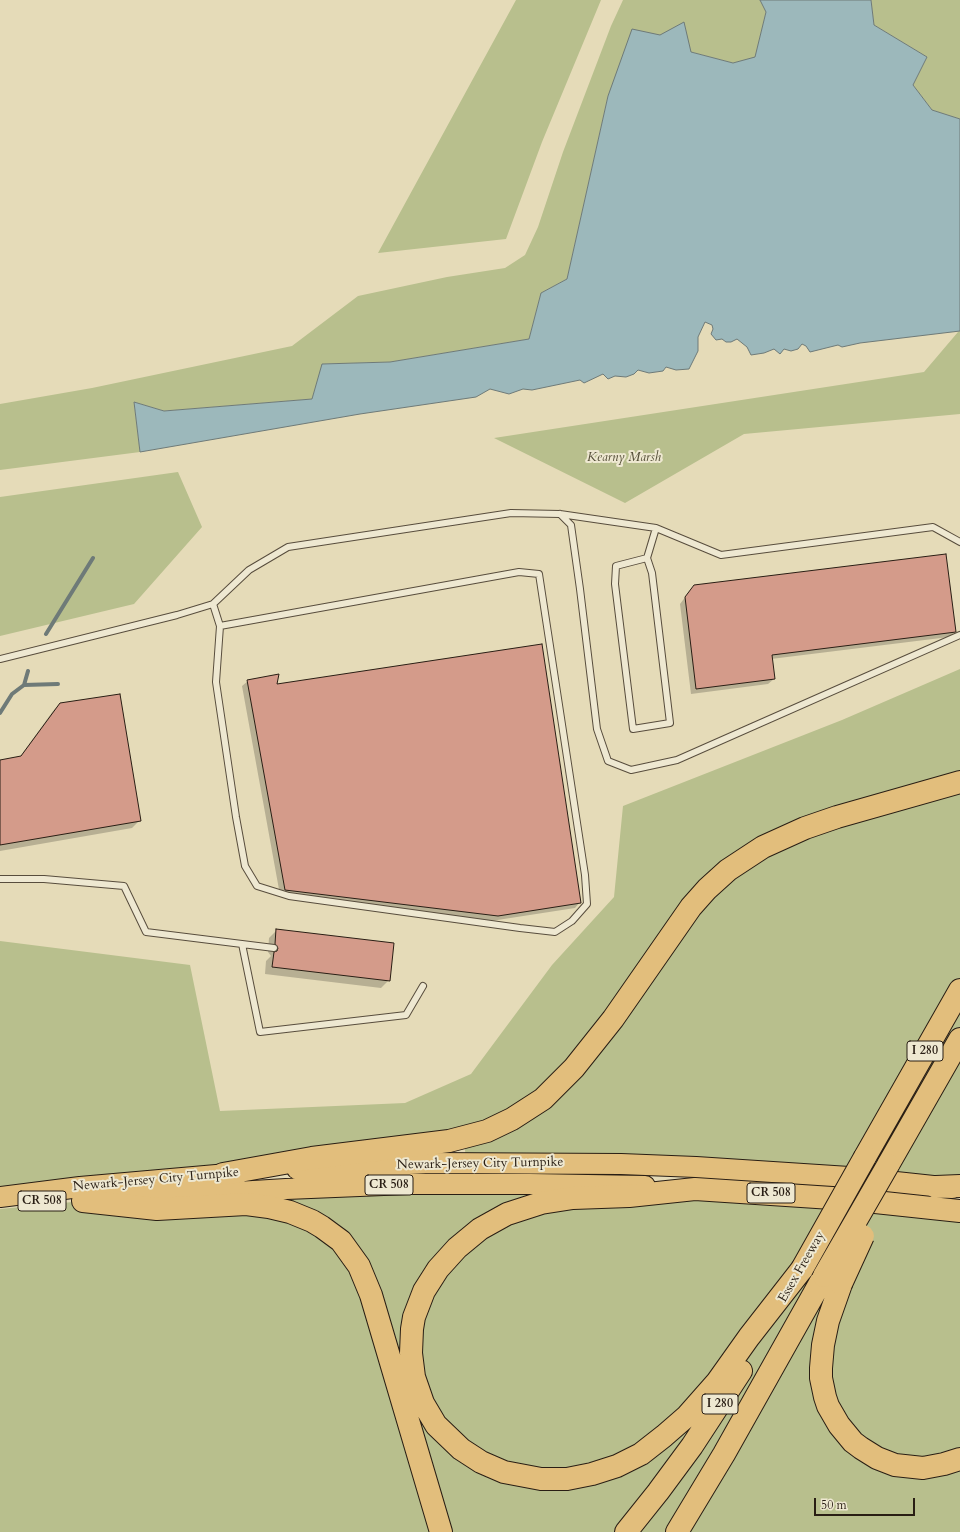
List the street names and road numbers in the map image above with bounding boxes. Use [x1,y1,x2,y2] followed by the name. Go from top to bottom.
[907,1041,943,1061] road number: I 280
[397,1155,563,1173] street label: Newark-Jersey City Turnpike
[72,1165,240,1195] street label: Newark-Jersey City Turnpike
[365,1175,413,1195] road number: CR 508
[747,1183,795,1203] road number: CR 508
[18,1191,66,1211] road number: CR 508
[775,1229,829,1305] street label: Essex Freeway
[702,1394,738,1414] road number: I 280

